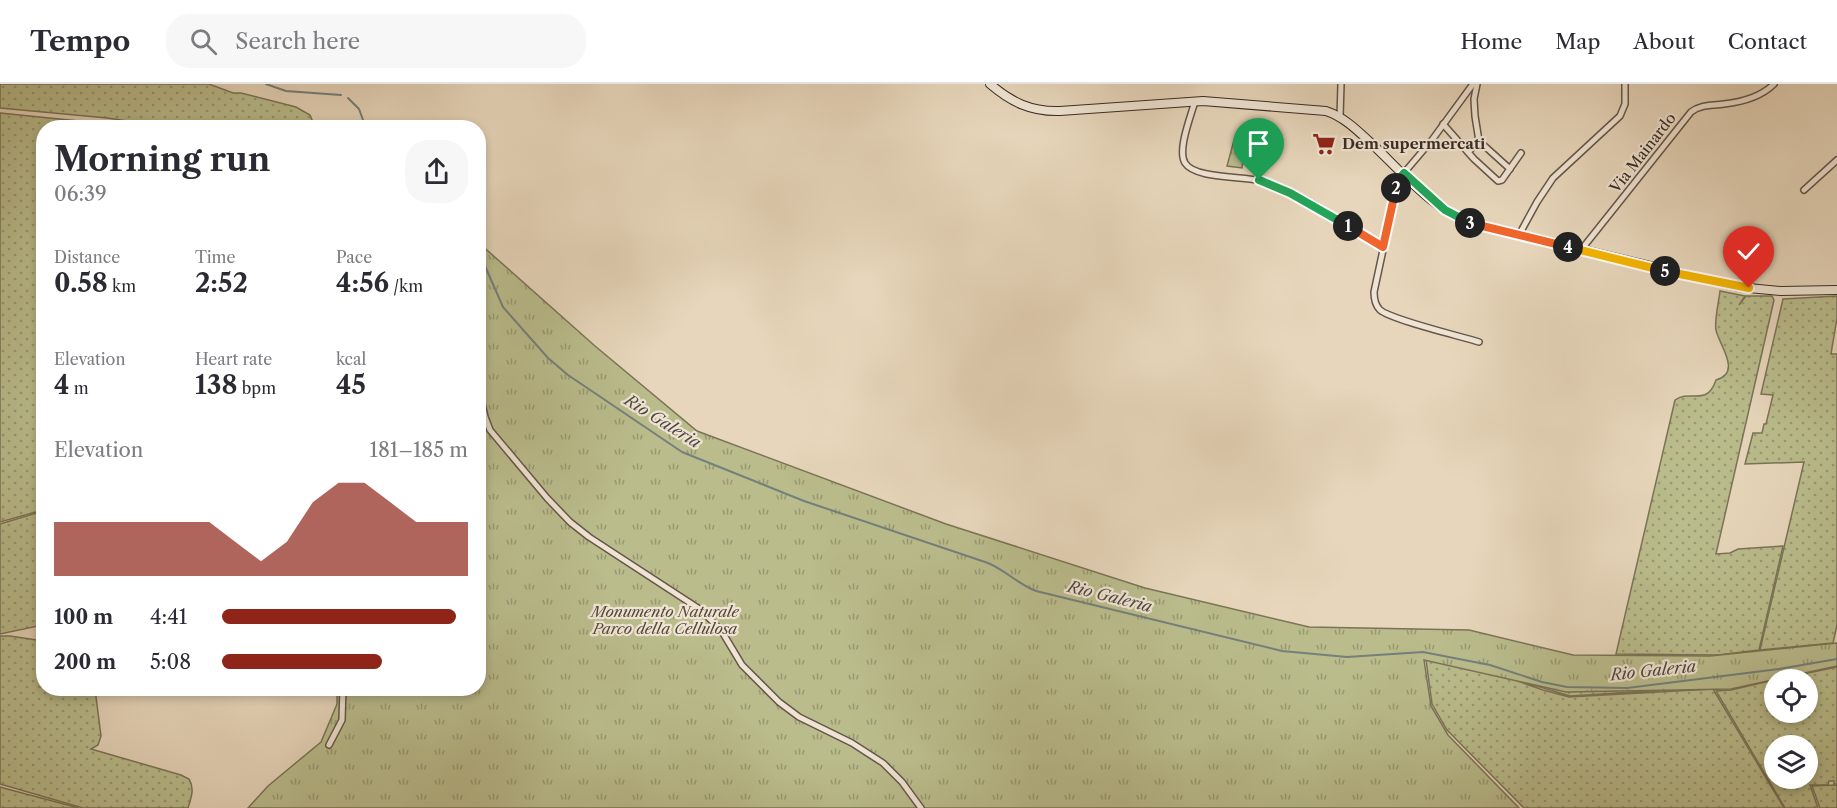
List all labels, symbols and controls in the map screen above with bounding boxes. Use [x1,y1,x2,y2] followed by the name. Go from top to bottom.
[166,14,586,68] search box
[30,24,130,58] text: Tempo
[187,25,220,58] icon: search
[235,28,360,55] text: Search here
[1461,29,1522,54] text: Home
[1555,29,1600,54] text: Map
[1633,29,1695,54] text: About
[1728,29,1807,54] text: Contact
[1605,109,1680,197] street label: Via Mainardo
[1233,118,1284,180] pin
[1242,127,1275,160] icon: arrive
[1311,131,1337,157] supermarket icon: Dem supermercati
[1342,134,1486,153] place label: Dem supermercati
[54,139,270,180] text: Morning run
[405,140,468,203] button: share
[1381,173,1411,203] pin: 2
[1391,178,1401,198] text: 2
[54,182,107,206] text: 06:39
[1455,208,1485,238] pin: 3
[1333,211,1363,241] pin: 1
[1465,213,1475,233] text: 3
[1344,216,1352,236] text: 1
[1723,226,1774,288] pin
[1553,232,1583,262] pin: 4
[1732,235,1765,268] icon: check
[1563,237,1573,257] text: 4
[54,247,120,267] text: Distance
[195,247,235,267] text: Time
[336,247,372,267] text: Pace
[1650,256,1680,286] pin: 5
[1661,261,1669,281] text: 5
[54,267,108,299] text: 0.58
[195,267,248,299] text: 2:52
[336,267,389,299] text: 4:56
[108,276,136,296] text: km
[389,276,423,296] text: /km
[54,349,125,369] text: Elevation
[195,349,272,369] text: Heart rate
[336,349,366,369] text: kcal
[54,369,69,401] text: 4
[195,369,237,401] text: 138
[336,369,366,401] text: 45
[69,378,89,398] text: m
[237,378,276,398] text: bpm
[620,389,705,453] water label: Rio Galeria
[54,438,143,462] text: Elevation
[370,438,468,462] text: 181–185 m
[1064,575,1155,616] water label: Rio Galeria
[589,602,740,638] park label: Monumento Naturale Parco della Cellulosa
[54,605,113,629] text: 100 m
[150,605,187,629] text: 4:41
[54,650,116,674] text: 200 m
[150,650,191,674] text: 5:08
[1607,656,1697,685] water label: Rio Galeria
[1764,669,1818,789] map controls
[1764,669,1818,723] button: locate
[1764,735,1818,789] button: layers

